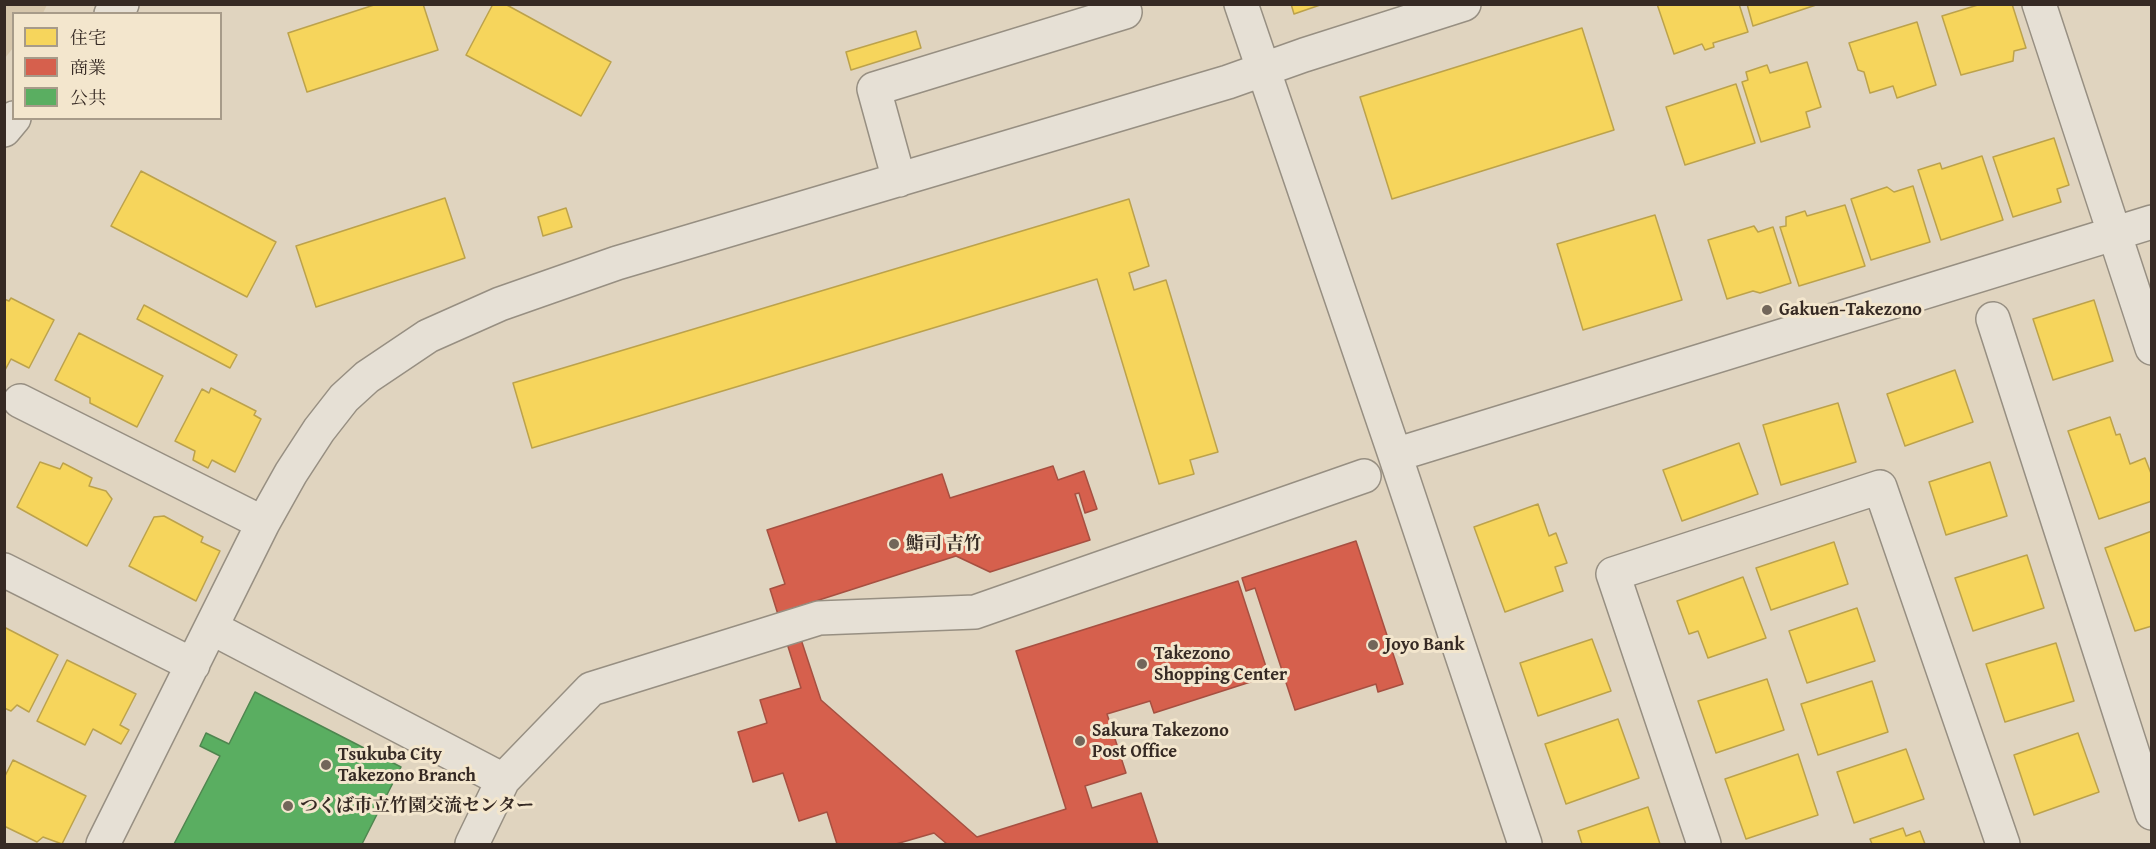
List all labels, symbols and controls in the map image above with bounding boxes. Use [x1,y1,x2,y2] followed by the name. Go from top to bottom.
[12,12,222,120] legend
[70,24,106,51] text: 住宅
[70,54,106,81] text: 商業
[70,84,106,111] text: 公共
[1779,299,1922,321] place label: Gakuen-Takezono
[1760,303,1774,317] marker: Gakuen-Takezono
[906,533,982,555] place label: 鮨司 吉竹
[887,537,901,551] marker: 鮨司 吉竹
[1385,634,1464,656] place label: Joyo Bank
[1366,638,1380,652] marker: Joyo Bank
[1154,643,1287,686] place label: Takezono Shopping Center
[1135,657,1149,671] marker: Takezono Shopping Center
[1092,720,1229,762] place label: Sakura Takezono Post Office
[1073,734,1087,748] marker: Sakura Takezono Post Office
[338,744,476,786] place label: Tsukuba City Takezono Branch
[319,758,333,772] marker: Tsukuba City Takezono Branch
[300,795,534,817] place label: つくば市立竹園交流センター
[281,799,295,813] marker: つくば市立竹園交流センター

